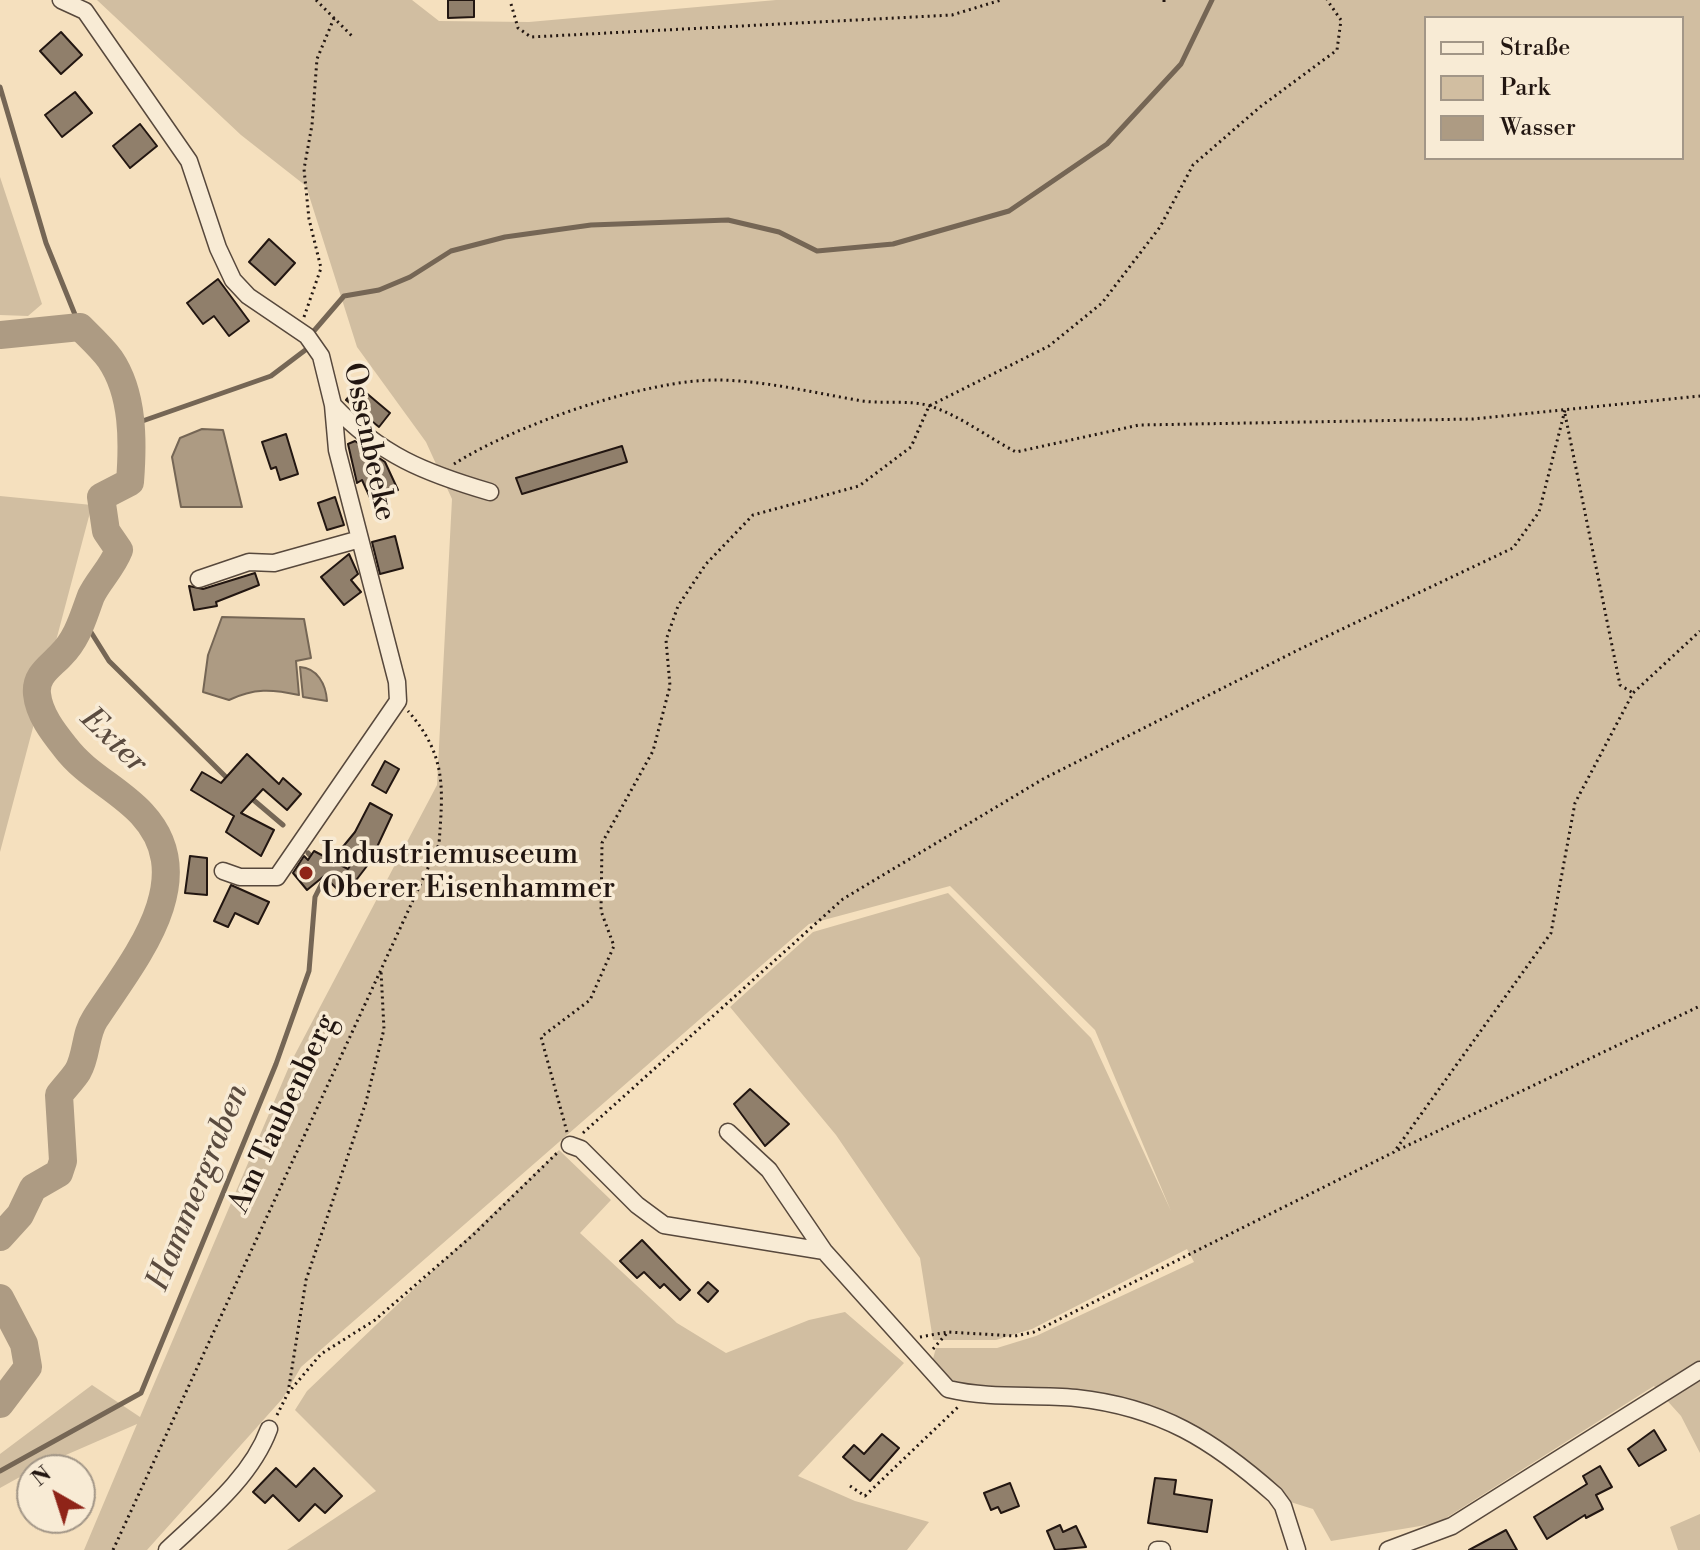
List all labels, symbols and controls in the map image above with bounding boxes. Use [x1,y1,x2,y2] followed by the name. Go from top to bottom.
[1424,16,1684,160] legend
[1500,33,1570,63] text: Straße
[1500,73,1550,103] text: Park
[1500,113,1576,143] text: Wasser
[334,360,402,524] street label: Ossenbeeke
[72,701,154,783] water label: Exter
[322,838,615,908] place label: Industriemuseeum Oberer Eisenhammer
[297,864,315,882] marker: Industriemuseeum Oberer Eisenhammer
[222,1009,346,1219] street label: Am Taubenberg
[140,1079,258,1297] water label: Hammergraben
[16,1454,96,1534] north arrow
[27,1461,57,1492] text: N

